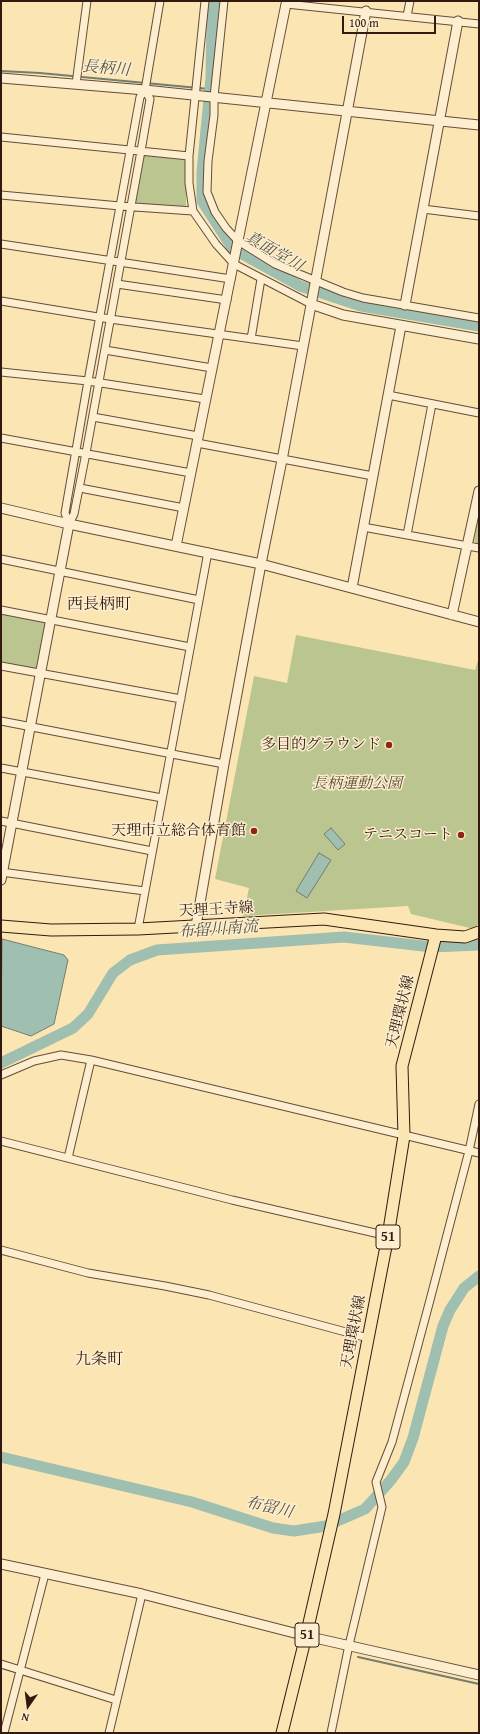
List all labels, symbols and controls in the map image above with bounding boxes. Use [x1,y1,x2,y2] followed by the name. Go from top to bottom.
[344,8,438,34] scale bar
[349,14,379,31] text: 100 m
[81,57,131,81] water label: 長柄川
[241,228,307,276] water label: 真面堂川
[67,595,131,615] district label: 西長柄町
[261,736,381,754] place label: 多目的グラウンド
[384,740,394,750] marker: 多目的グラウンド
[312,775,402,793] park label: 長柄運動公園
[111,822,246,840] place label: 天理市立総合体育館
[249,826,259,836] marker: 天理市立総合体育館
[363,826,453,844] place label: テニスコート
[456,830,466,840] marker: テニスコート
[178,899,254,921] street label: 天理王寺線
[177,918,259,942] water label: 布留川南流
[383,973,419,1051] street label: 天理環状線
[376,1225,400,1249] road number: 51
[338,1293,370,1371] street label: 天理環状線
[75,1350,123,1370] district label: 九条町
[243,1493,295,1523] water label: 布留川
[295,1623,319,1647] road number: 51
[8,1686,48,1726] north arrow
[20,1709,31,1726] text: N

